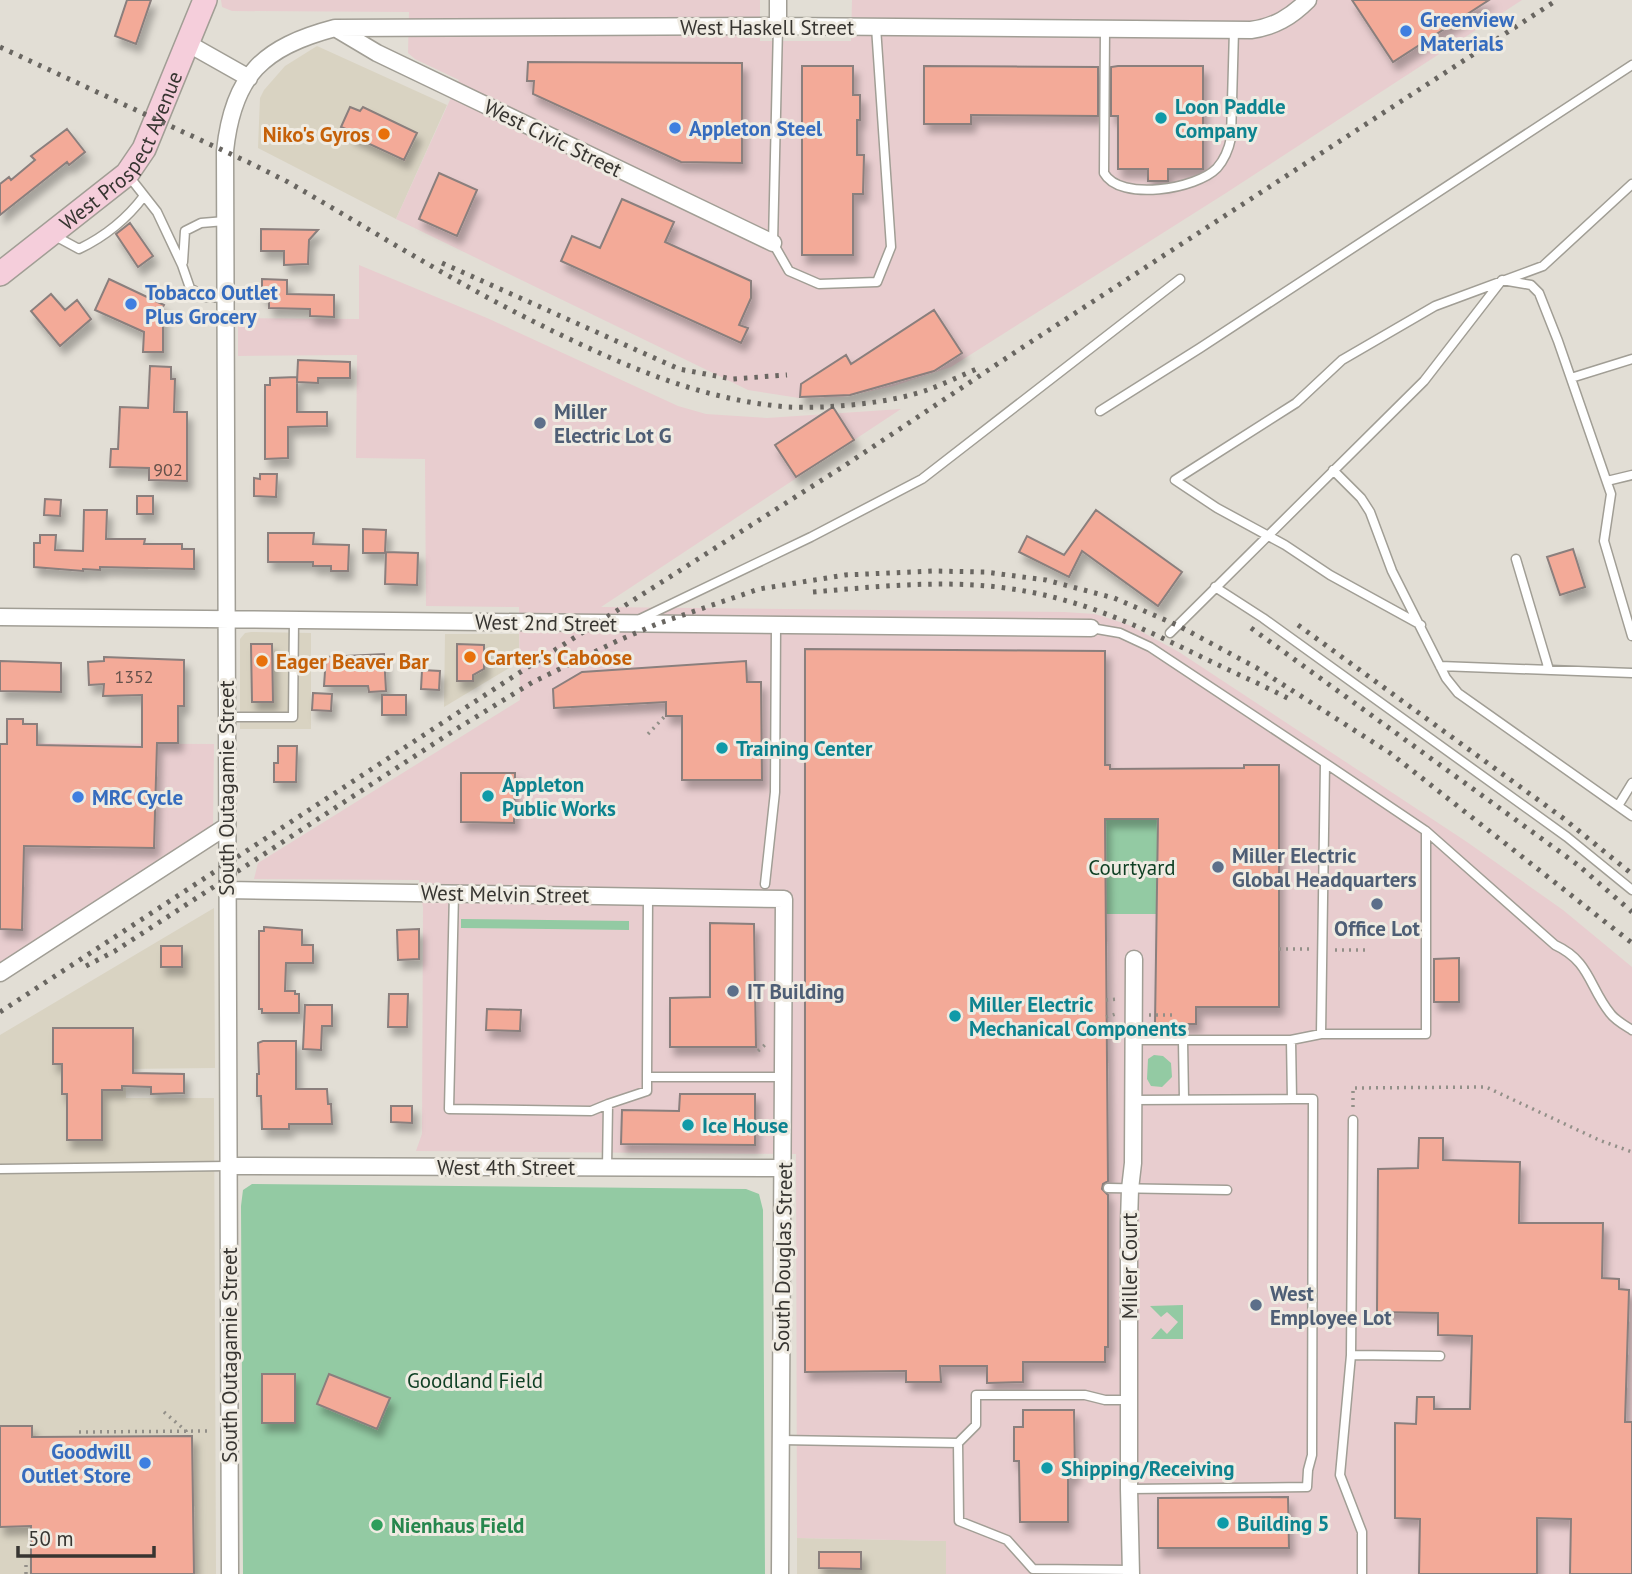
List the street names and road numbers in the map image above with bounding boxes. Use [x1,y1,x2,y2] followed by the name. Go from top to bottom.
[680,14,854,41] street label: West Haskell Street
[54,67,188,236] street label: West Prospect Avenue
[480,93,626,183] street label: West Civic Street
[475,608,617,638] street label: West 2nd Street
[213,680,240,896] street label: South Outagamie Street
[420,879,590,909] street label: West Melvin Street
[437,1154,575,1181] street label: West 4th Street
[768,1162,798,1352] street label: South Douglas Street
[1116,1213,1143,1319] street label: Miller Court
[216,1247,243,1463] street label: South Outagamie Street

